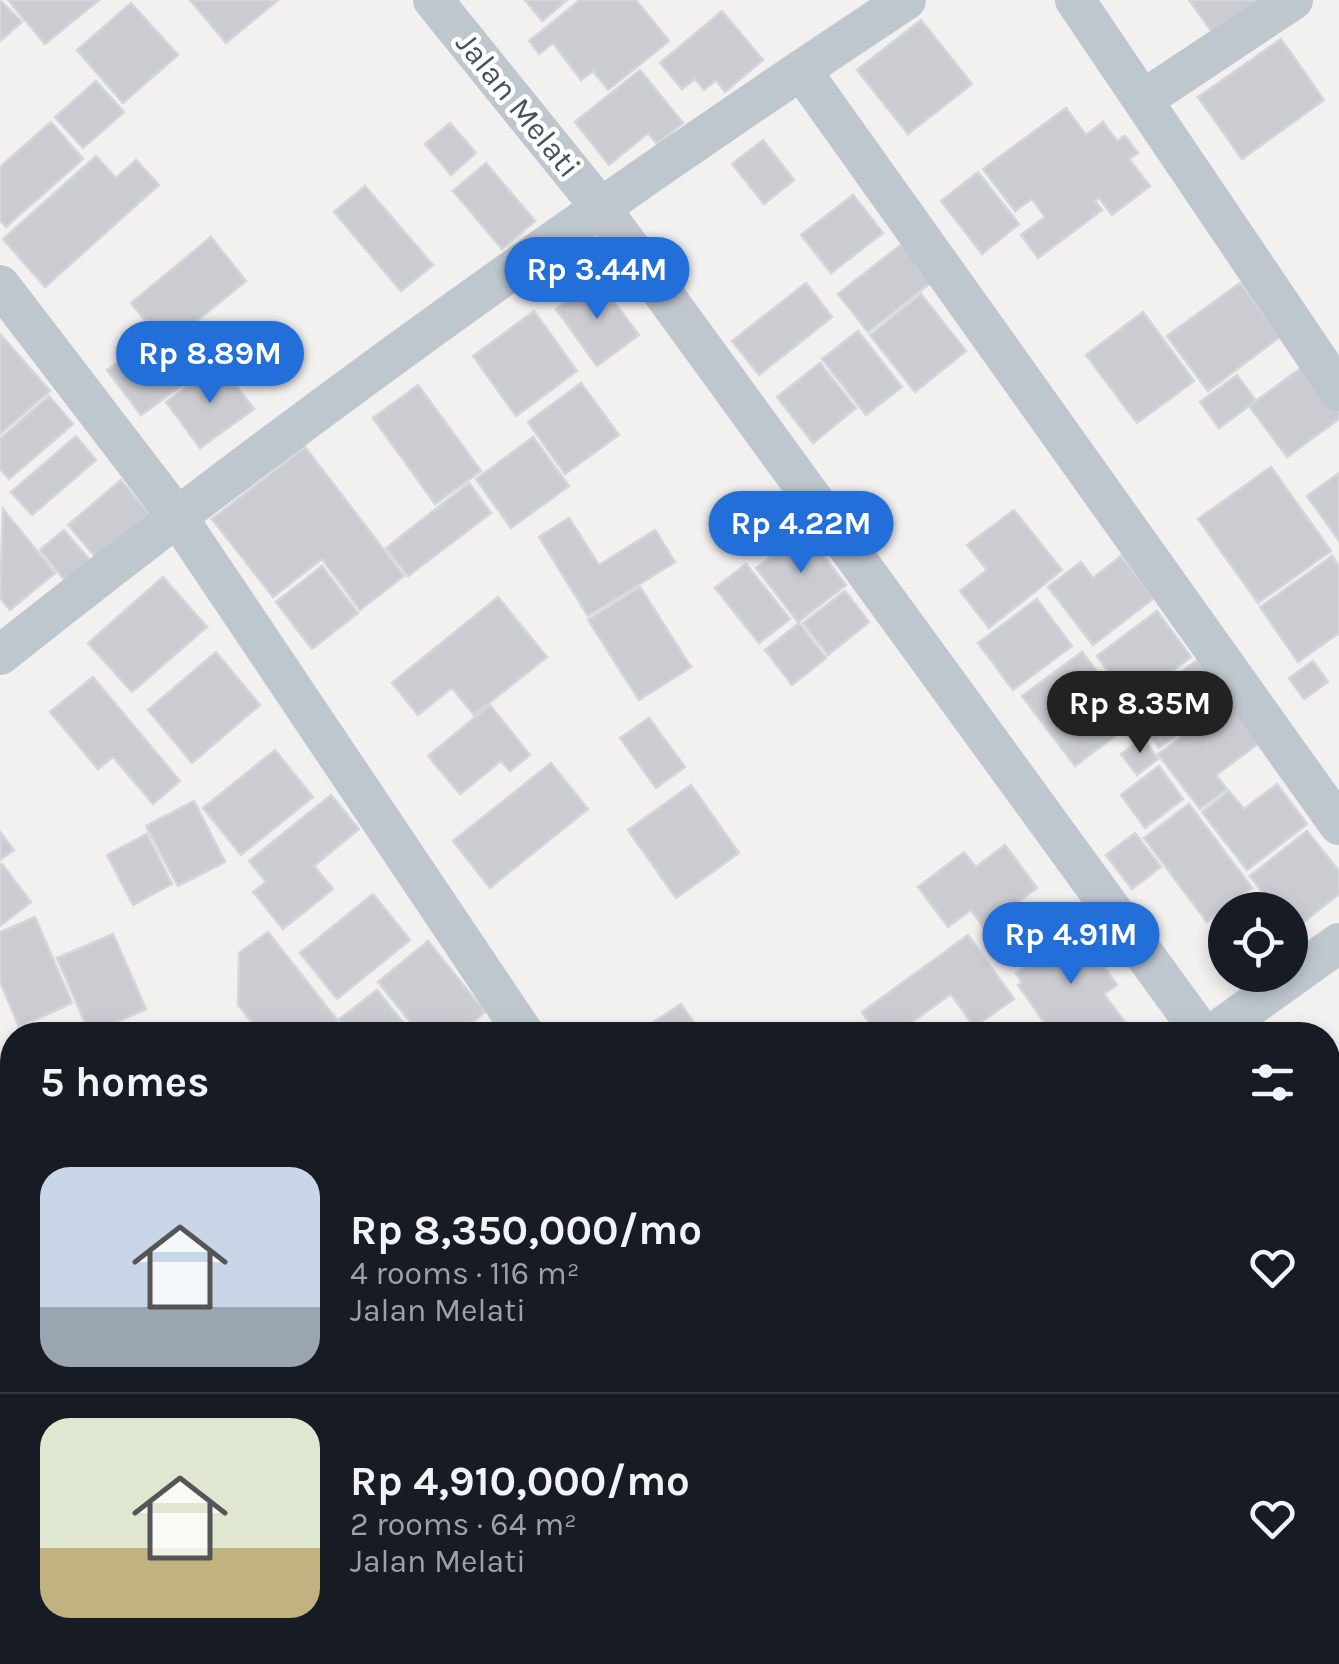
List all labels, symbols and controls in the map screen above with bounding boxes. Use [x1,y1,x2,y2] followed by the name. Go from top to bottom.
[448,25,588,185] street label: Jalan Melati
[494,237,700,322] pin: Rp 3.44M
[526,251,668,288] text: Rp 3.44M
[107,321,313,406] pin: Rp 8.89M
[138,335,282,372] text: Rp 8.89M
[698,491,904,576] pin: Rp 4.22M
[731,505,871,542] text: Rp 4.22M
[1037,671,1243,756] pin: Rp 8.35M
[1069,685,1211,722] text: Rp 8.35M
[1208,892,1308,992] map controls
[1208,892,1308,992] button: locate
[968,902,1174,987] pin: Rp 4.91M
[1004,916,1138,953] text: Rp 4.91M
[1245,1055,1300,1110] icon: filters
[40,1057,209,1107] text: 5 homes
[350,1205,702,1255] text: Rp 8,350,000/mo
[120,1207,240,1327] icon: home
[1245,1240,1300,1295] icon: heart
[350,1255,580,1292] text: 4 rooms · 116 m²
[350,1292,526,1329] text: Jalan Melati
[350,1456,690,1506] text: Rp 4,910,000/mo
[120,1458,240,1578] icon: home
[1245,1491,1300,1546] icon: heart
[350,1506,577,1543] text: 2 rooms · 64 m²
[350,1543,526,1580] text: Jalan Melati

